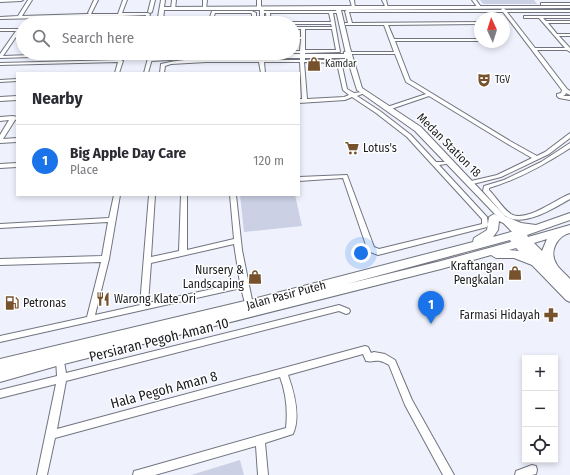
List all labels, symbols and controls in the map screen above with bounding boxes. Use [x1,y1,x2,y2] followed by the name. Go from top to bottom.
[474,12,510,48] north arrow
[16,16,300,60] search box
[30,27,52,49] icon: search
[62,29,134,47] text: Search here
[306,56,322,72] shop icon: Kamdar
[325,58,357,70] place label: Kamdar
[476,72,492,88] theatre icon: TGV
[495,74,511,86] place label: TGV
[32,88,83,109] text: Nearby
[414,110,484,180] street label: Medan Station 18
[344,140,360,156] supermarket icon: Lotus's
[363,141,397,155] place label: Lotus's
[70,144,186,162] text: Big Apple Day Care
[42,153,48,168] text: 1
[253,153,284,168] text: 120 m
[70,162,98,177] text: Place
[351,243,371,263] your location
[451,259,504,287] place label: Kraftangan Pengkalan
[183,263,244,291] place label: Nursery & Landscaping
[507,265,523,281] shop icon: Kraftangan Pengkalan
[247,269,263,285] shop icon: Nursery & Landscaping
[245,278,327,312] street label: Jalan Pasir Puteh
[95,291,111,307] restaurant icon: Warong Klate Ori
[418,291,444,324] pin: 1
[114,292,196,306] place label: Warong Klate Ori
[4,295,20,311] fuel station icon: Petronas
[23,296,66,310] place label: Petronas
[543,307,559,323] pharmacy icon: Farmasi Hidayah
[460,308,540,322] place label: Farmasi Hidayah
[87,314,231,366] street label: Persiaran Pegoh Aman 10
[522,355,558,463] map controls
[522,355,558,391] button: +
[109,368,219,412] street label: Hala Pegoh Aman 8
[522,391,558,427] button: −
[522,427,558,463] button: locate

